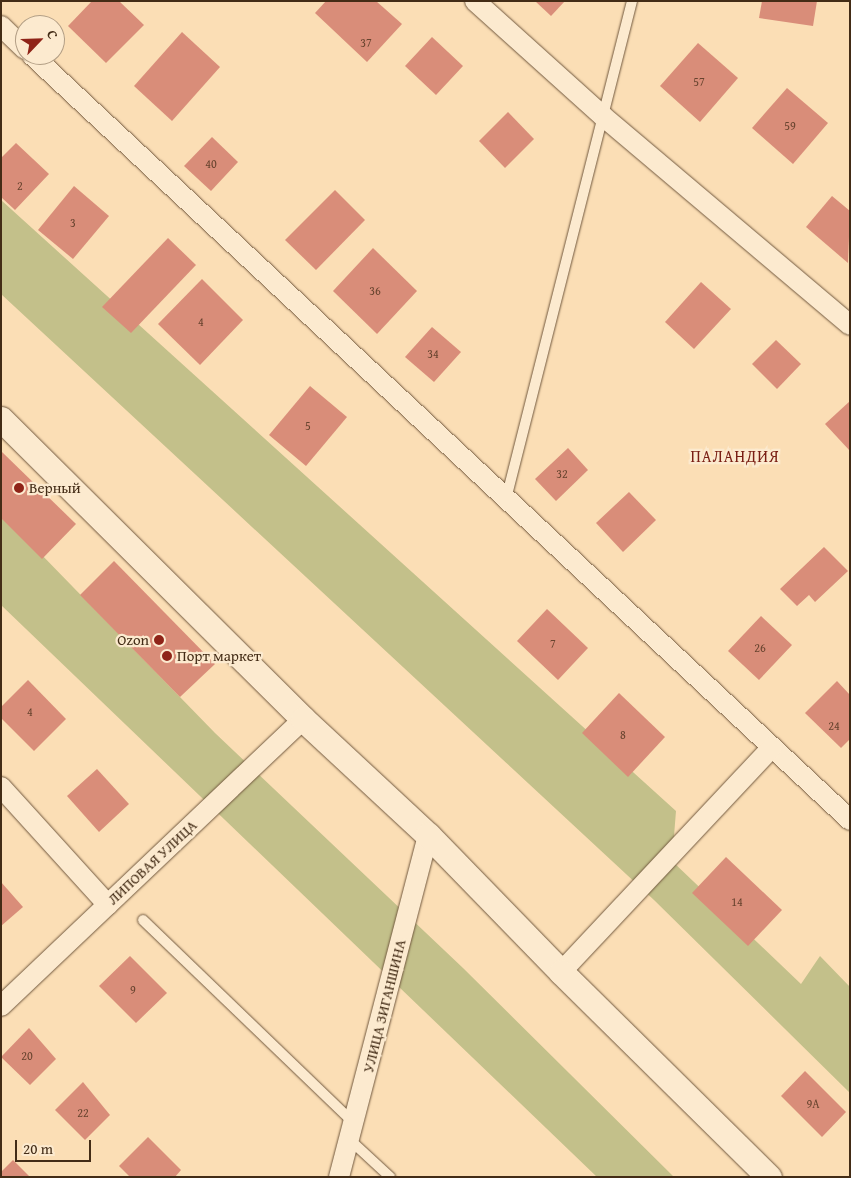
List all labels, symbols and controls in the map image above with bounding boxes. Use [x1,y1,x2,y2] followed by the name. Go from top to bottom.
[15,15,65,65] north arrow
[42,27,64,42] text: С
[360,36,372,50] house number: 37
[693,75,705,89] house number: 57
[784,119,796,133] house number: 59
[205,157,217,171] house number: 40
[17,179,23,193] house number: 2
[70,216,76,230] house number: 3
[369,284,381,298] house number: 36
[198,315,204,329] house number: 4
[427,347,439,361] house number: 34
[305,419,311,433] house number: 5
[690,446,780,466] district label: ПАЛАНДИЯ
[556,467,568,481] house number: 32
[29,479,81,497] place label: Верный
[13,482,25,494] marker: Верный
[117,631,149,649] place label: Ozon
[153,634,165,646] marker: Ozon
[550,637,556,651] house number: 7
[754,641,766,655] house number: 26
[177,647,261,665] place label: Порт маркет
[161,650,173,662] marker: Порт маркет
[27,705,33,719] house number: 4
[828,719,840,733] house number: 24
[620,728,626,742] house number: 8
[104,816,200,908] street label: ЛИПОВАЯ УЛИЦА
[731,895,743,909] house number: 14
[359,937,409,1075] street label: УЛИЦА ЗИГАНШИНА
[130,983,136,997] house number: 9
[21,1049,33,1063] house number: 20
[806,1097,820,1111] house number: 9А
[77,1106,89,1120] house number: 22
[18,1130,94,1162] scale bar
[23,1138,53,1159] text: 20 m

